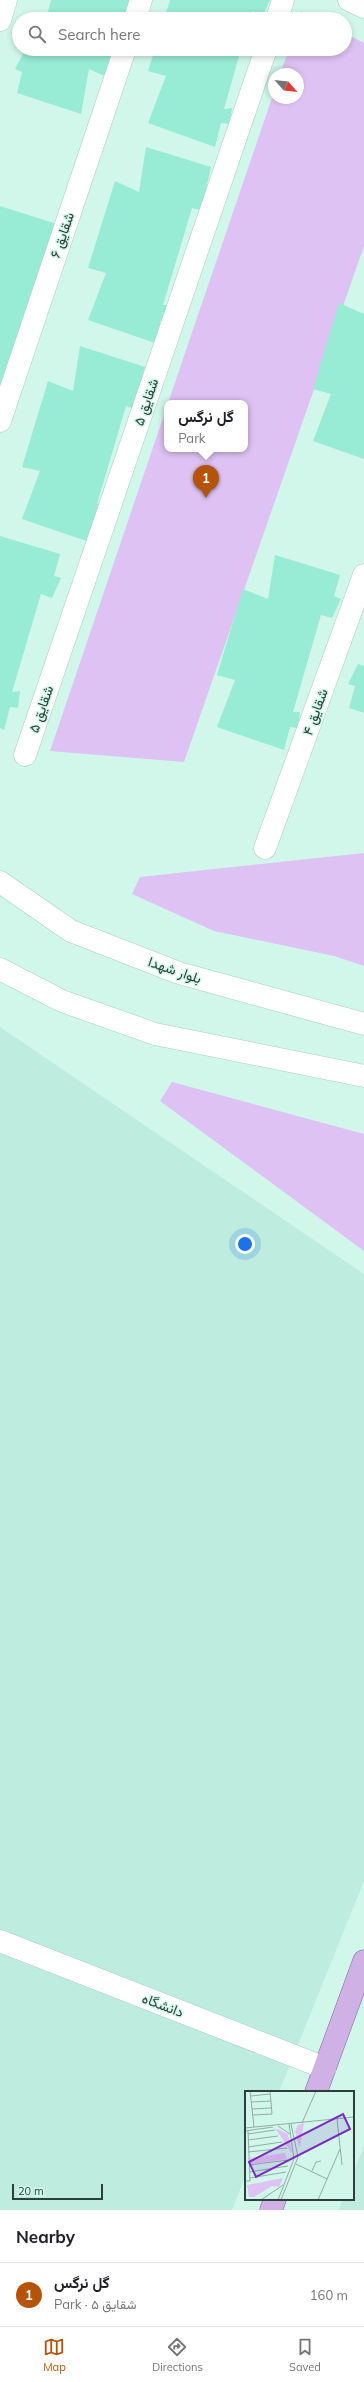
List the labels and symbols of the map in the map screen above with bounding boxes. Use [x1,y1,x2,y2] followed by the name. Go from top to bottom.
[268,68,304,104] north arrow
[46,210,78,260] street label: شقایق ۶
[130,376,162,428] street label: شقایق ۵
[193,465,219,498] pin: 1
[25,683,57,735] street label: شقایق ۵
[298,686,332,738] street label: شقایق ۴
[146,953,204,987] street label: بلوار شهدا
[235,1234,255,1254] your location
[140,1989,187,2021] street label: دانشگاه
[245,2091,354,2200] inset map
[12,2182,103,2201] scale bar

